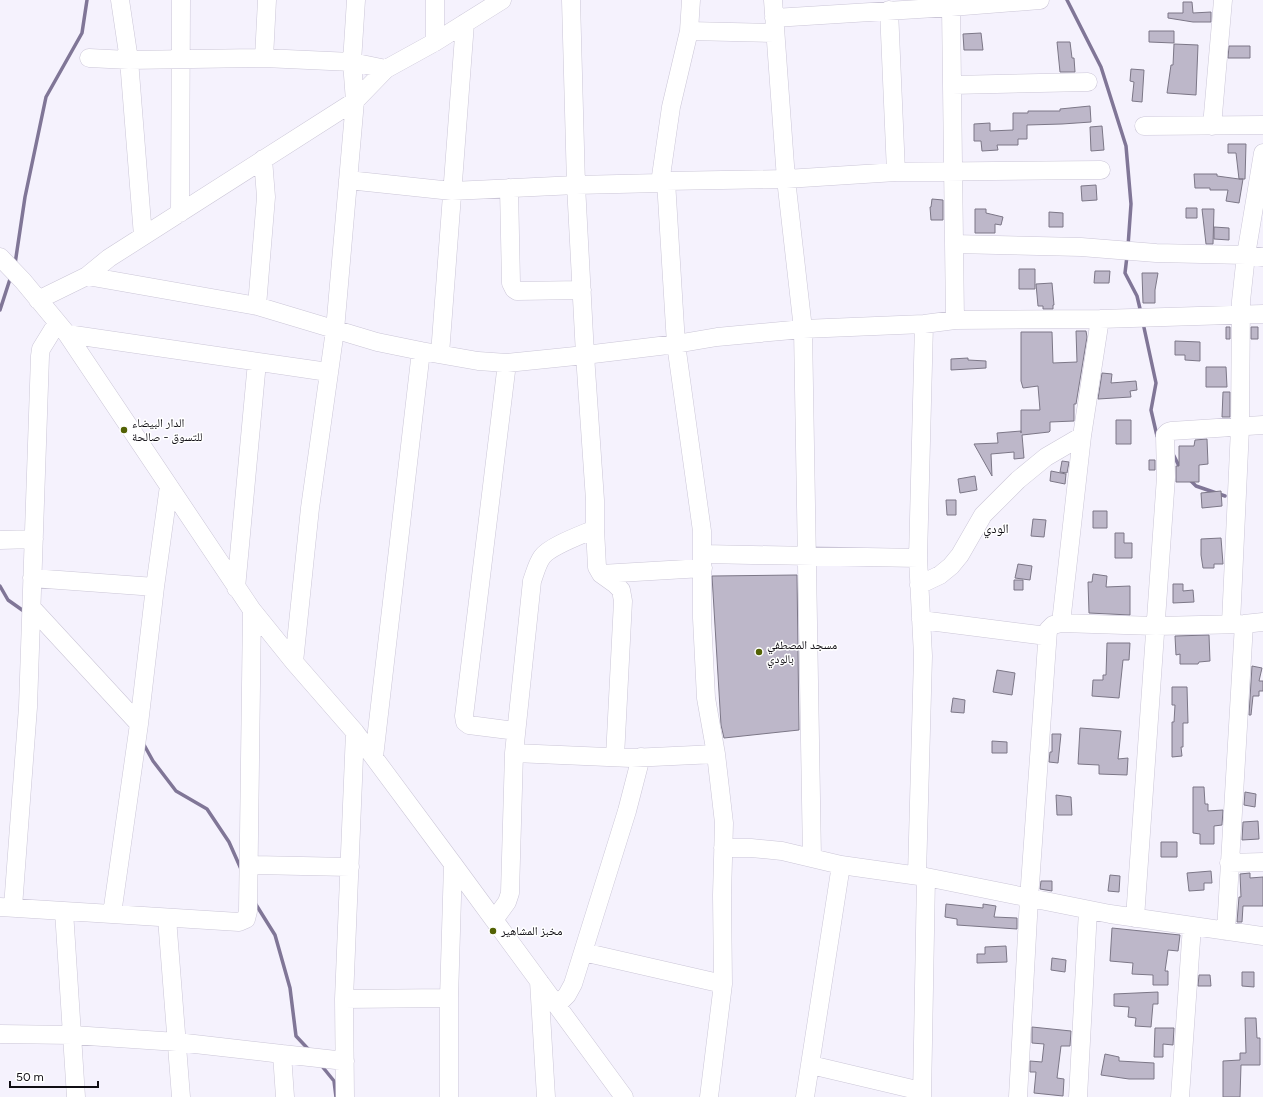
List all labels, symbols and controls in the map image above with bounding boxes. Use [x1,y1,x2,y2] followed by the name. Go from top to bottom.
[132,416,203,444] place label: الدار البيضاء للتسوق - صالحة
[119,425,129,435] marker: الدار البيضاء للتسوق - صالحة
[983,521,1009,539] district label: الودي
[767,638,837,669] place label: مسجد المصطفي بالودي
[754,647,764,657] marker: مسجد المصطفي بالودي
[500,924,562,938] place label: مخبز المشاهير
[488,926,498,936] marker: مخبز المشاهير
[10,1063,98,1089] scale bar
[16,1070,44,1084] text: 50 m

